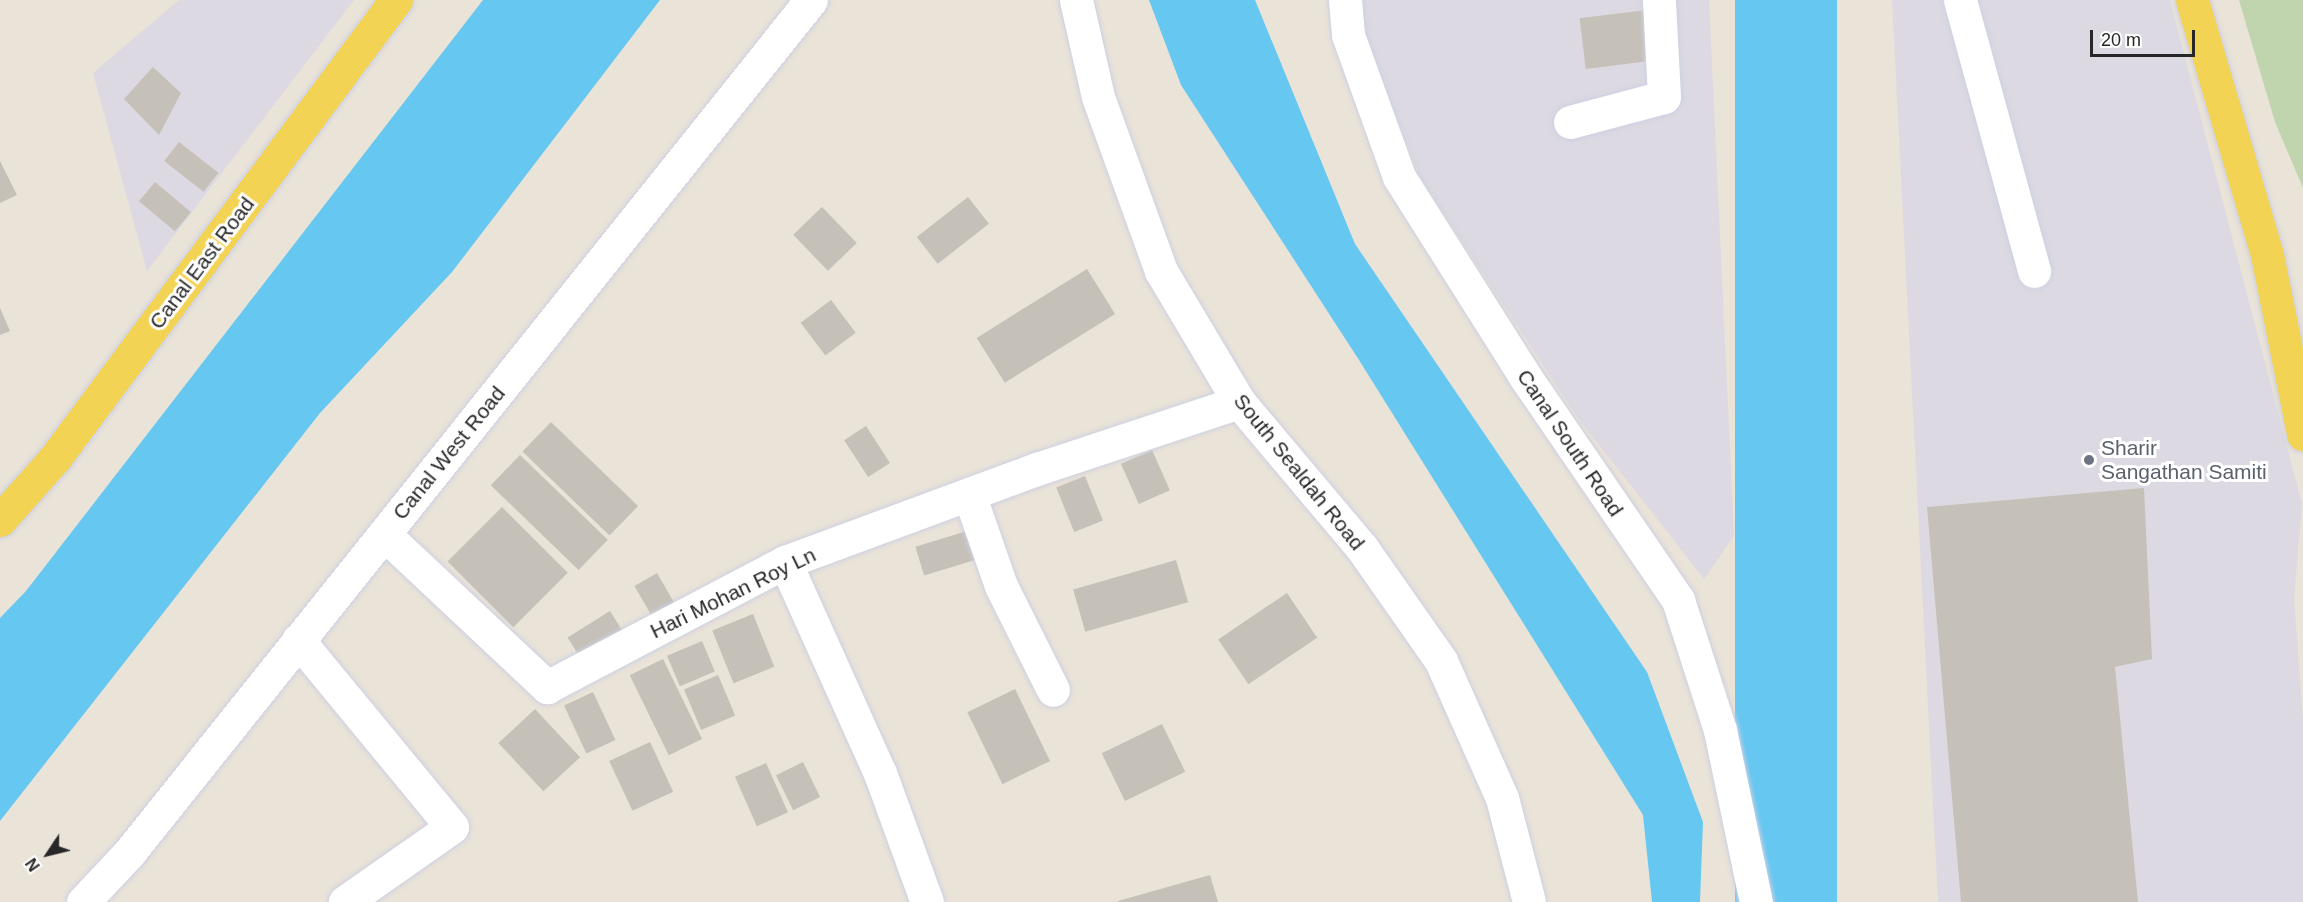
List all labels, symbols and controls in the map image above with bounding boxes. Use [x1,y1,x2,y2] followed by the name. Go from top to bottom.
[2093,18,2198,56] scale bar
[2101,30,2141,50] text: 20 m
[144,192,260,334] street label: Canal East Road
[1512,365,1628,521] street label: Canal South Road
[388,381,510,525] street label: Canal West Road
[1228,389,1370,555] street label: South Sealdah Road
[2101,435,2267,485] place label: Sharir Sangathan Samiti
[2082,453,2096,467] marker: Sharir Sangathan Samiti
[646,542,820,644] street label: Hari Mohan Roy Ln
[18,824,78,884] north arrow
[23,855,43,874] text: N

